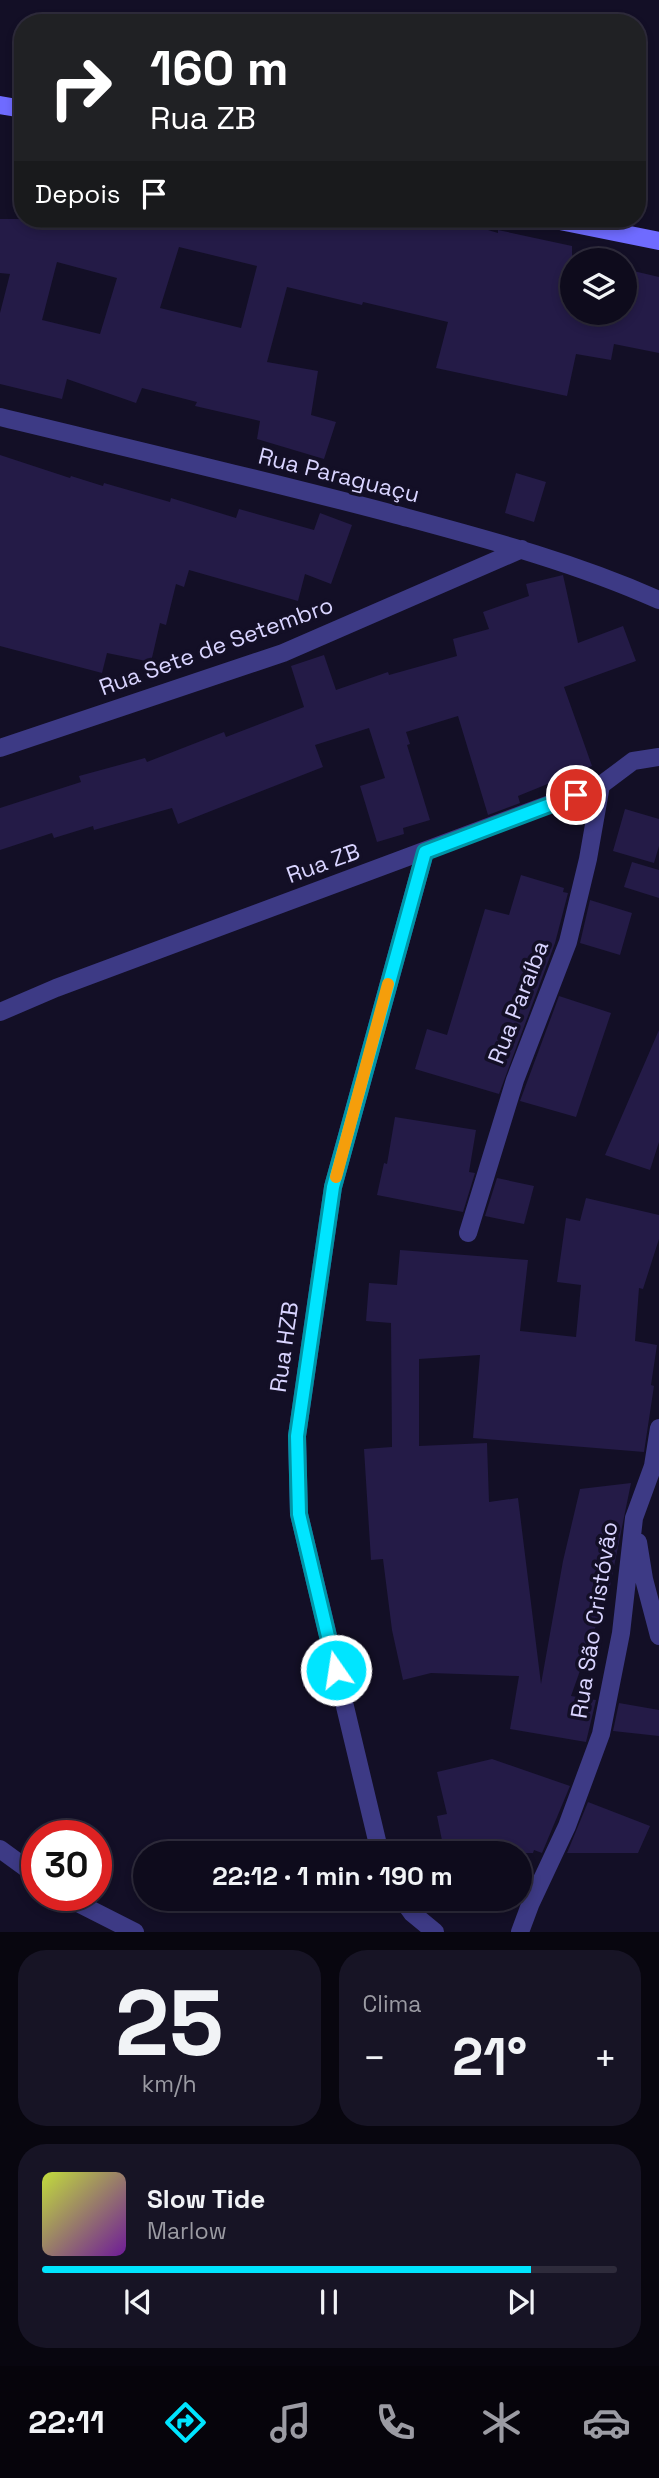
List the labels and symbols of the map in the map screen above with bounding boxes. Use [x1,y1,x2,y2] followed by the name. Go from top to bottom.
[255,440,423,510] street label: Rua Paraguaçu
[95,590,337,702] street label: Rua Sete de Setembro
[546,765,606,825] pin
[282,836,364,890] street label: Rua ZB
[481,936,555,1068] street label: Rua Paraíba
[263,1300,305,1394] street label: Rua HZB
[564,1519,624,1721] street label: Rua São Cristóvão
[299,1633,373,1707] position arrow
[21,1820,112,1911] speed limit sign: 30

